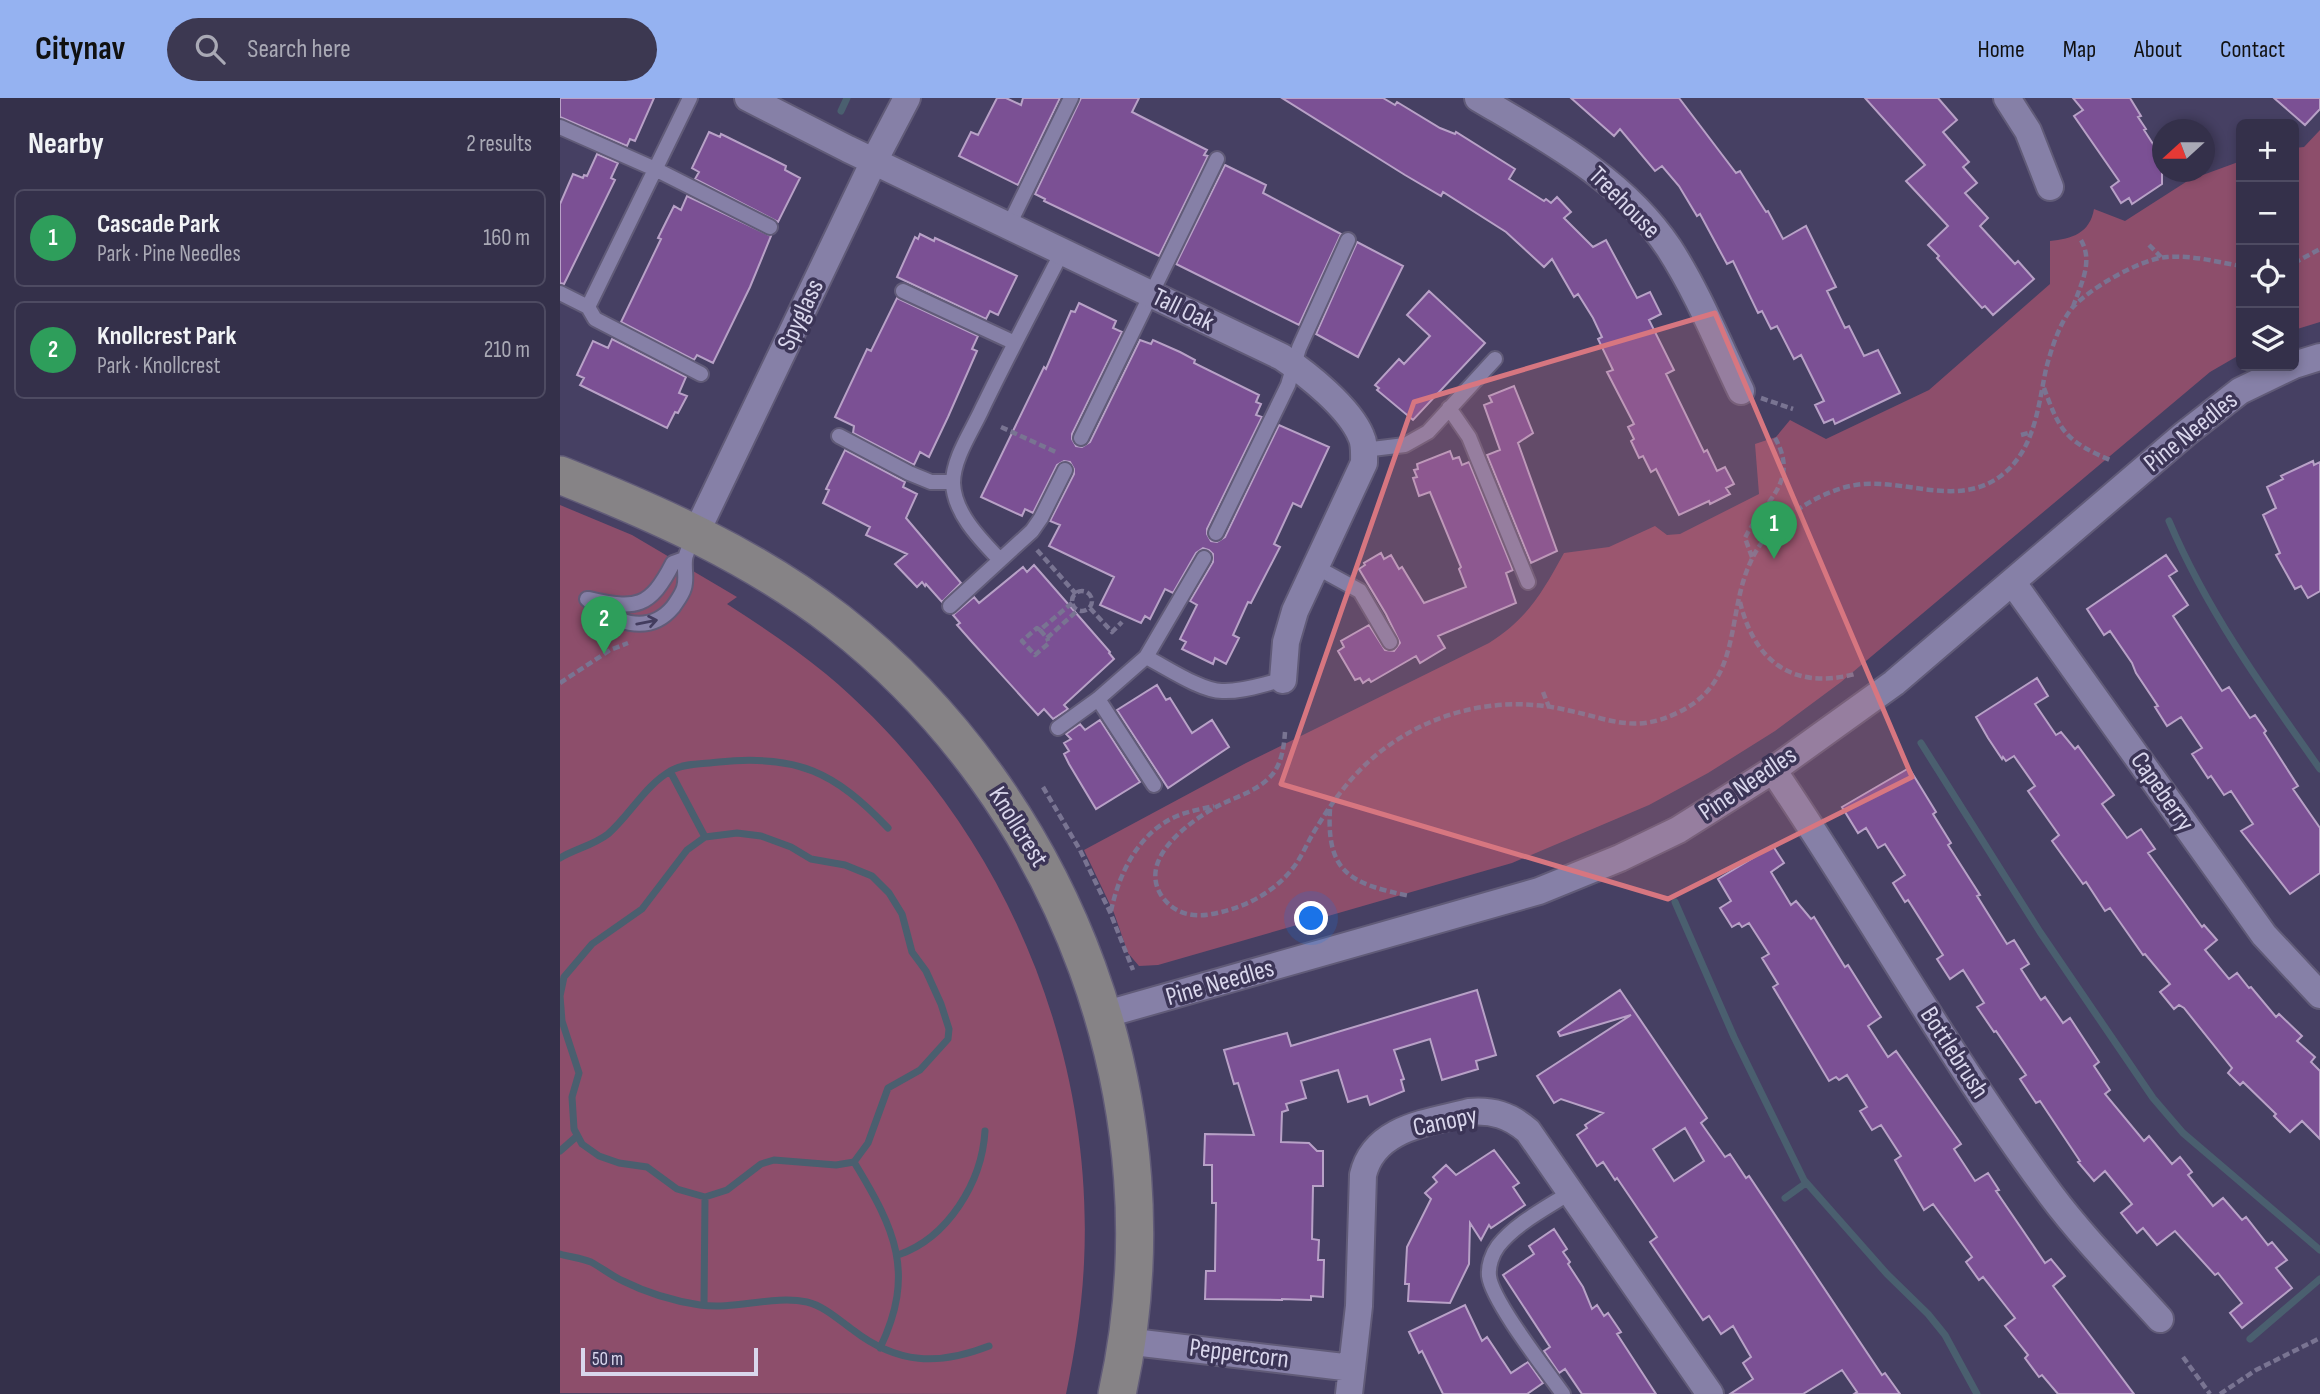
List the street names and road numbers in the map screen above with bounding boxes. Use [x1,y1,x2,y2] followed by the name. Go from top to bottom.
[1582,161,1666,245] street label: Treehouse
[771,275,831,355] street label: Spyglass
[1147,282,1219,338] street label: Tall Oak
[2138,385,2244,479] street label: Pine Needles
[1693,740,1803,828] street label: Pine Needles
[2124,746,2200,838] street label: Capeberry
[981,781,1055,873] street label: Knollcrest
[1162,953,1278,1013] street label: Pine Needles
[1913,1001,1995,1105] street label: Bottlebrush
[1410,1100,1480,1144] street label: Canopy
[1187,1333,1291,1375] street label: Peppercorn

